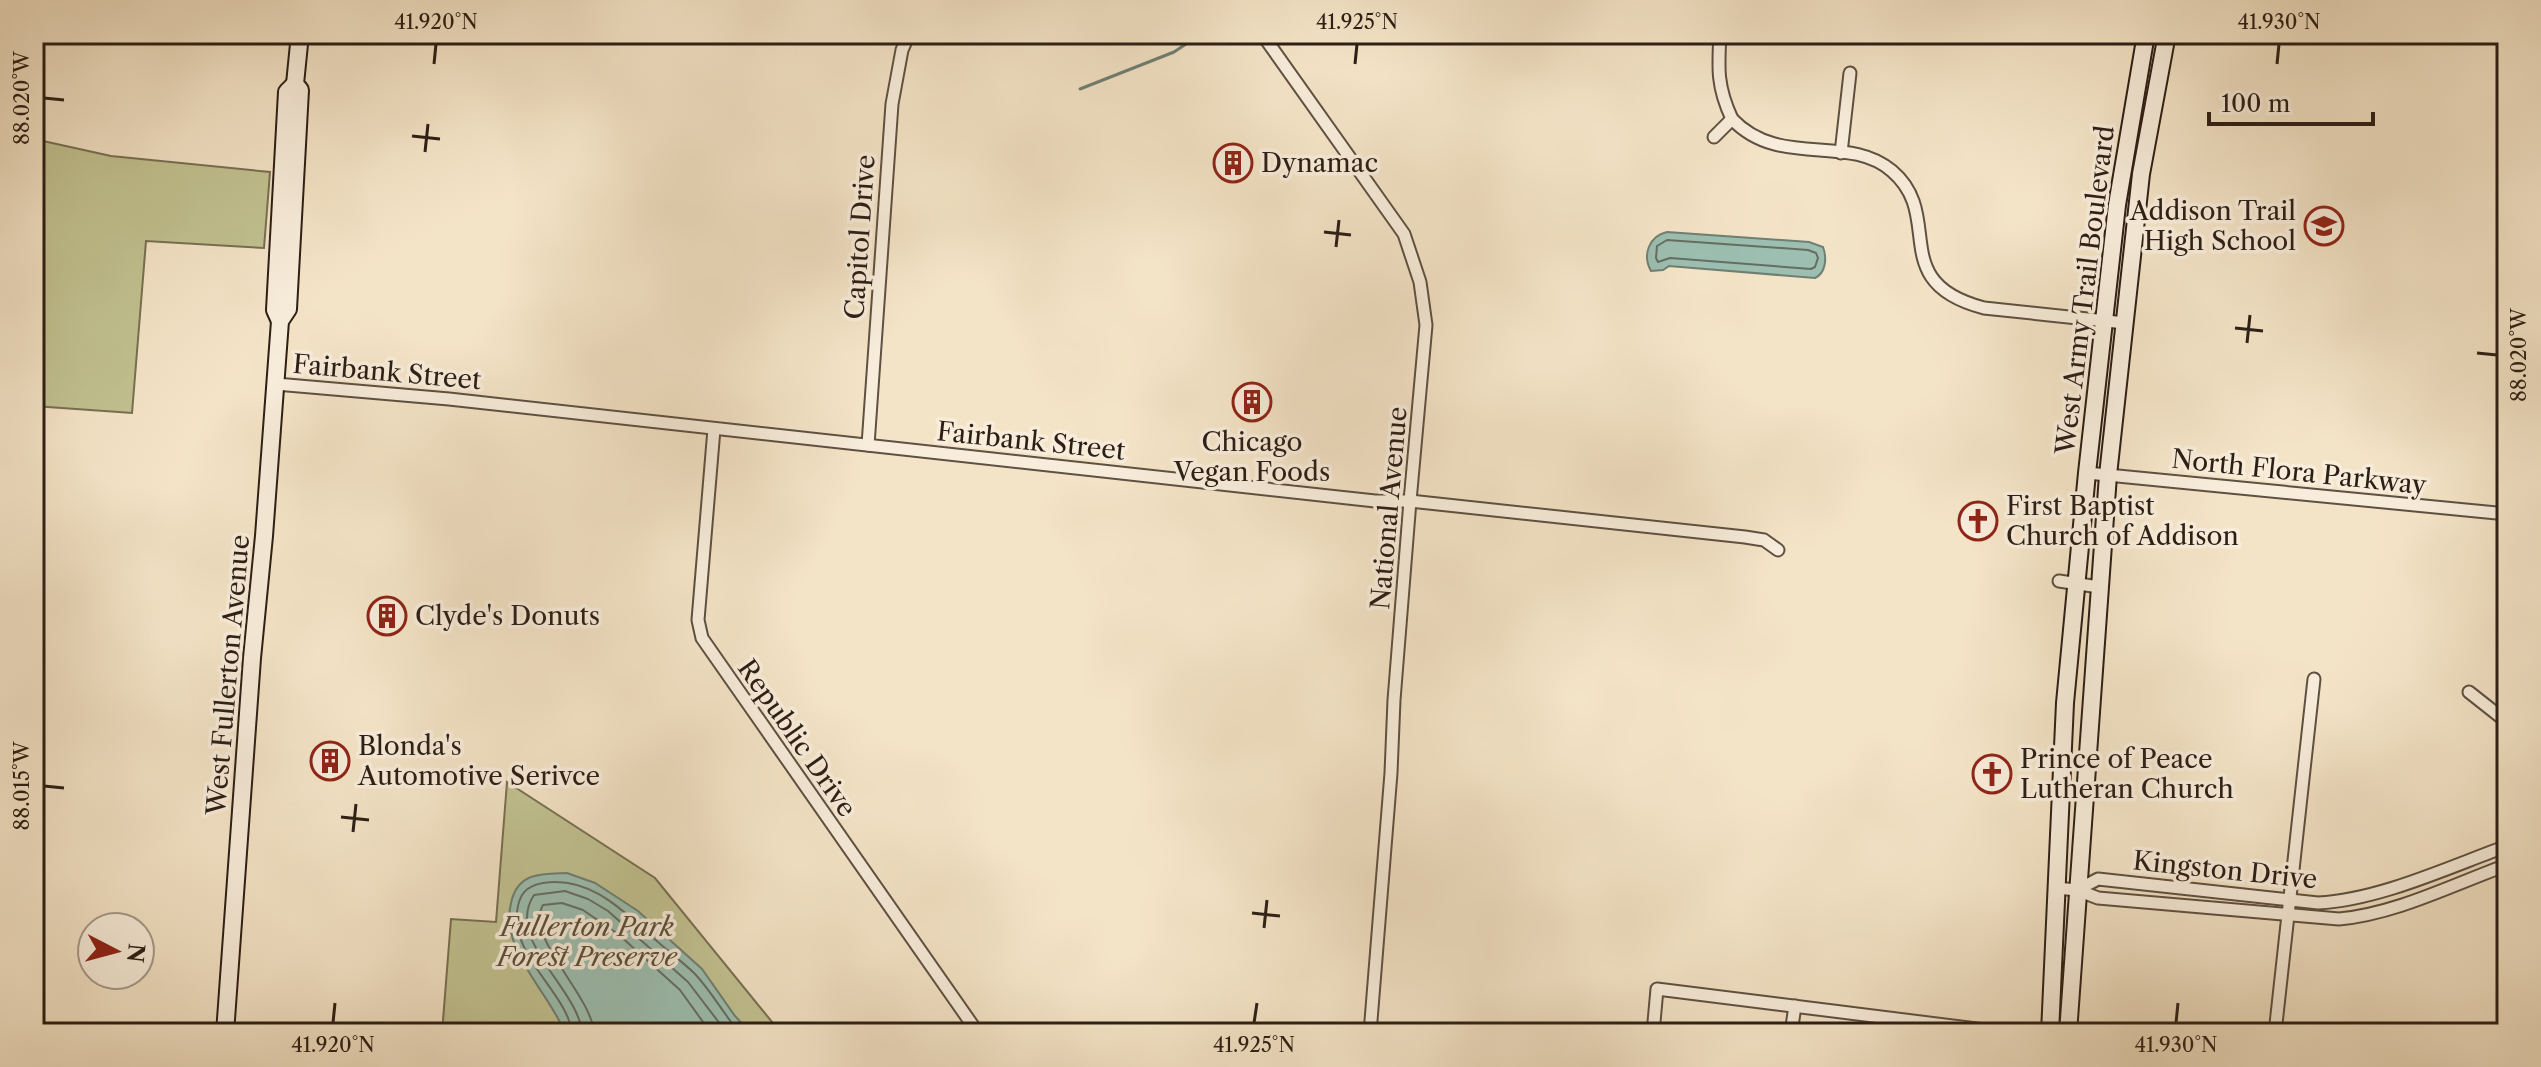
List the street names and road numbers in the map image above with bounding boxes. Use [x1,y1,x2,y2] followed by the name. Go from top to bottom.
[2049,124,2121,457] street label: West Army Trail Boulevard
[838,154,882,320] street label: Capitol Drive
[291,348,484,396] street label: Fairbank Street
[1364,405,1414,611] street label: National Avenue
[935,415,1128,467] street label: Fairbank Street
[2170,443,2428,501] street label: North Flora Parkway
[200,533,256,818] street label: West Fullerton Avenue
[731,653,863,823] street label: Republic Drive
[2131,844,2319,896] street label: Kingston Drive

